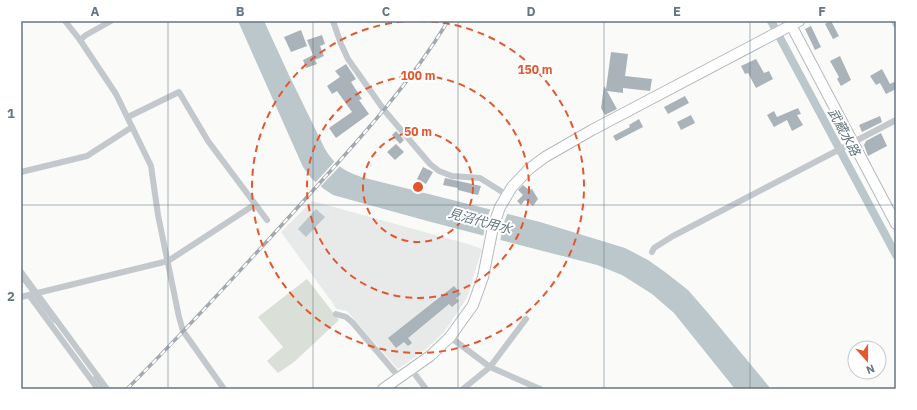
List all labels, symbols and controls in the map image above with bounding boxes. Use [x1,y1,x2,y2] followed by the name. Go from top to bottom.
[91,3,100,20] text: A
[236,3,245,20] text: B
[382,3,391,20] text: C
[526,3,536,20] text: D
[673,3,681,20] text: E
[818,3,826,20] text: F
[517,62,553,77] text: 150 m
[400,68,436,83] text: 100 m
[7,105,15,122] text: 1
[824,105,864,160] water label: 武蔵水路
[404,124,432,139] text: 50 m
[411,180,425,194] centre of rings
[446,204,516,238] water label: 見沼代用水
[7,288,15,305] text: 2
[847,340,887,380] north arrow
[864,361,877,377] text: N

